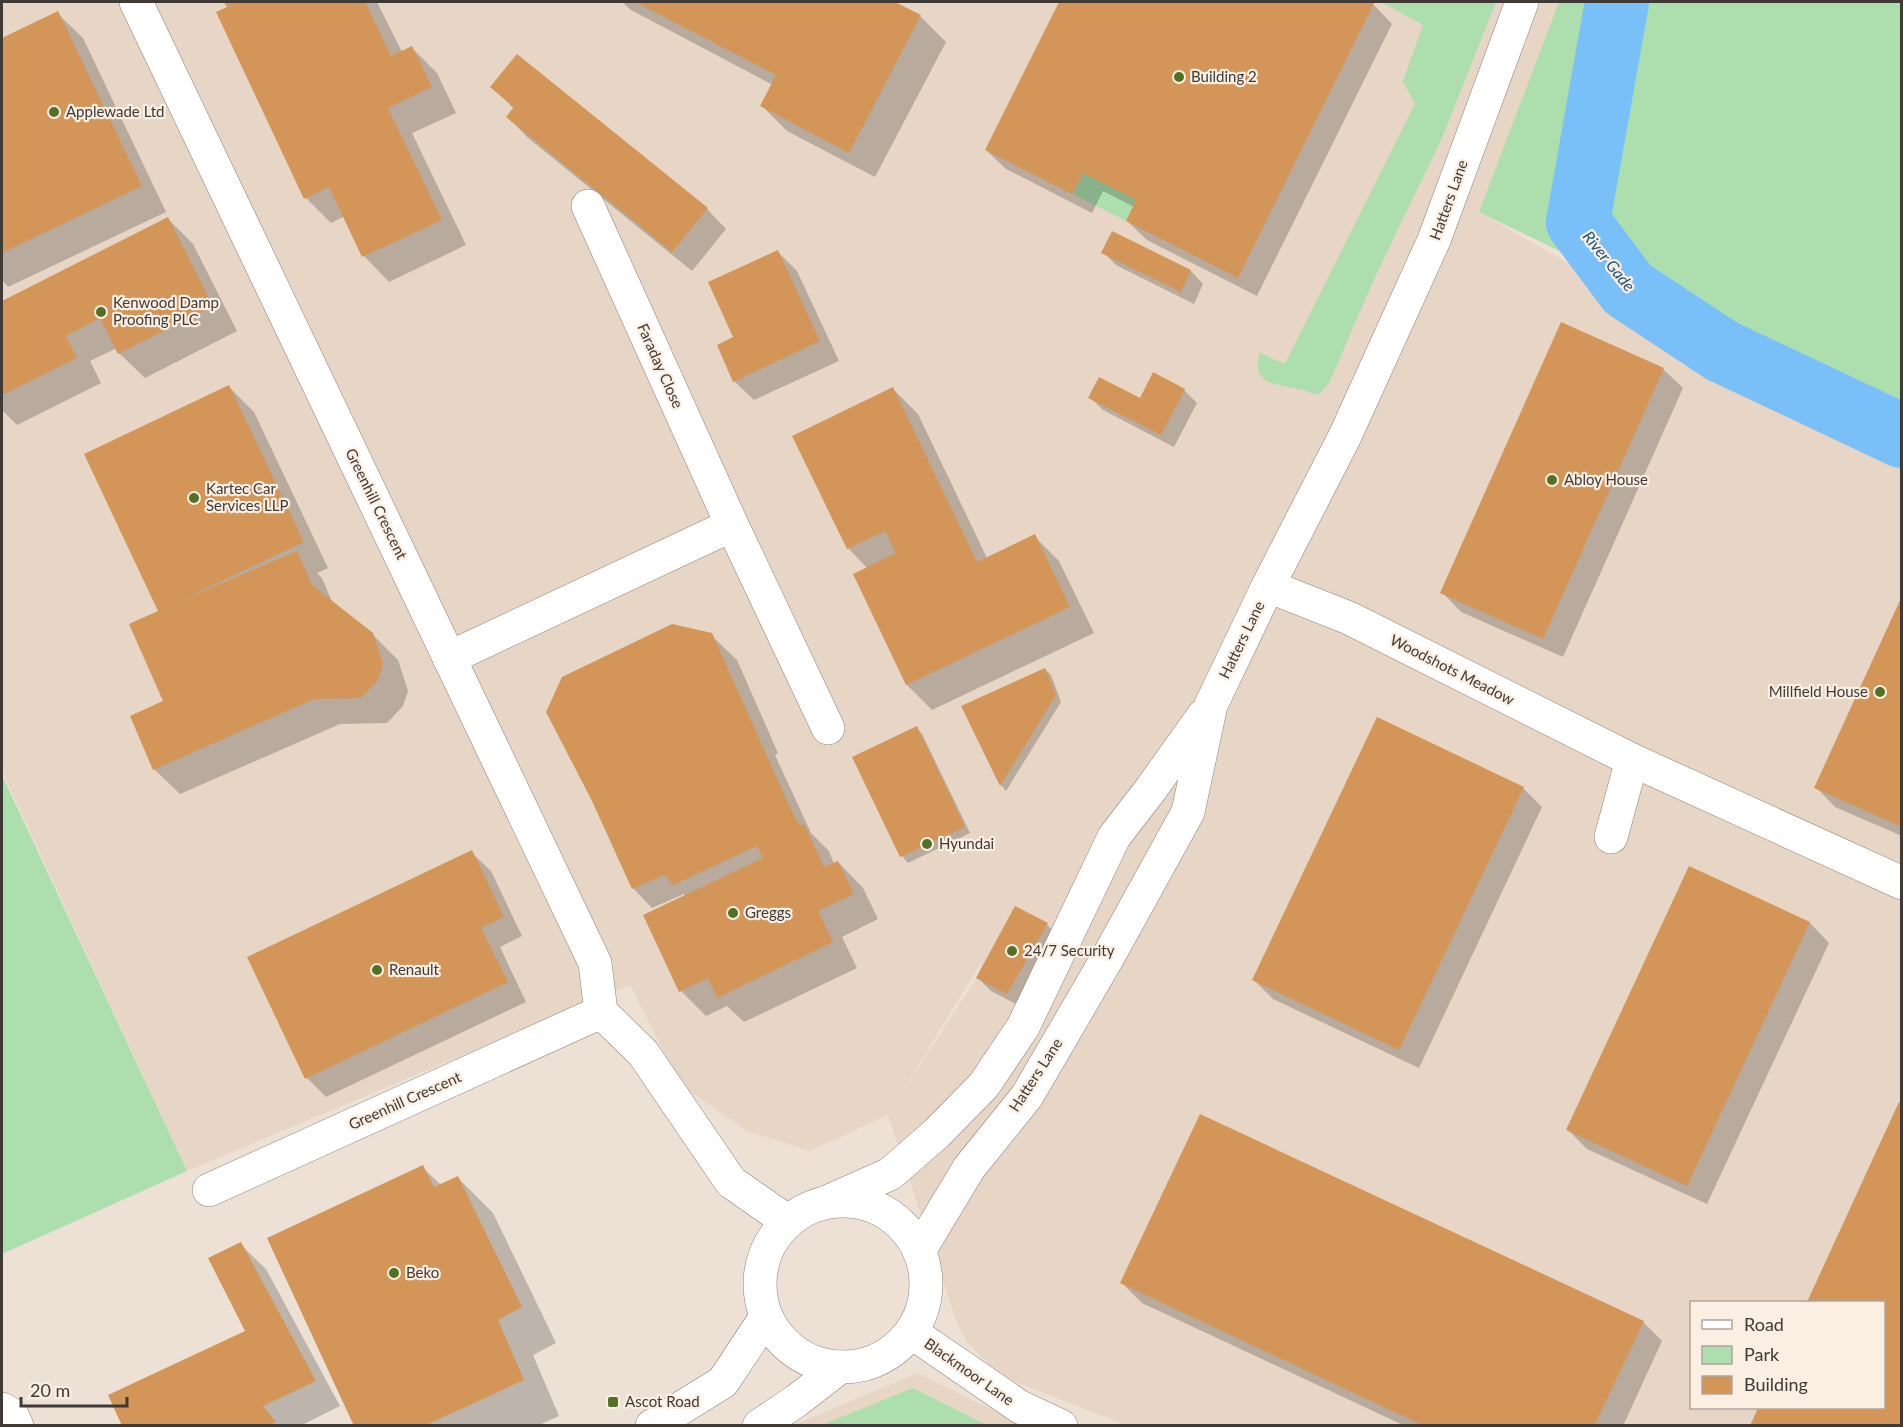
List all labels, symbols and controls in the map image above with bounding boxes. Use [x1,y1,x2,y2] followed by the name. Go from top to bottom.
[1191,67,1257,85] place label: Building 2
[1172,70,1186,84] marker: Building 2
[66,102,164,120] place label: Applewade Ltd
[47,105,61,119] marker: Applewade Ltd
[1425,157,1471,242] street label: Hatters Lane
[1579,227,1640,295] water label: River Gade
[113,293,219,328] place label: Kenwood Damp Proofing PLC
[94,305,108,319] marker: Kenwood Damp Proofing PLC
[634,320,688,411] street label: Faraday Close
[342,445,412,563] street label: Greenhill Crescent
[1564,470,1648,488] place label: Abloy House
[1545,473,1559,487] marker: Abloy House
[206,479,289,514] place label: Kartec Car Services LLP
[187,491,201,505] marker: Kartec Car Services LLP
[1215,598,1268,681] street label: Hatters Lane
[1387,630,1518,708] street label: Woodshots Meadow
[1769,682,1868,700] place label: Millfield House
[1873,685,1887,699] marker: Millfield House
[939,834,994,852] place label: Hyundai
[920,837,934,851] marker: Hyundai
[745,903,791,921] place label: Greggs
[726,906,740,920] marker: Greggs
[1024,941,1115,959] place label: 24/7 Security
[1005,944,1019,958] marker: 24/7 Security
[389,960,440,978] place label: Renault
[370,963,384,977] marker: Renault
[1005,1034,1066,1115] street label: Hatters Lane
[346,1067,464,1133] street label: Greenhill Crescent
[406,1263,439,1281] place label: Beko
[387,1266,401,1280] marker: Beko
[1690,1301,1885,1409] legend
[1744,1313,1784,1335] text: Road
[921,1334,1018,1409] street label: Blackmoor Lane
[1744,1343,1780,1365] text: Park
[21,1370,128,1408] scale bar
[1744,1373,1808,1395] text: Building
[30,1379,70,1401] text: 20 m
[625,1392,700,1410] place label: Ascot Road
[606,1395,620,1409] marker: Ascot Road

